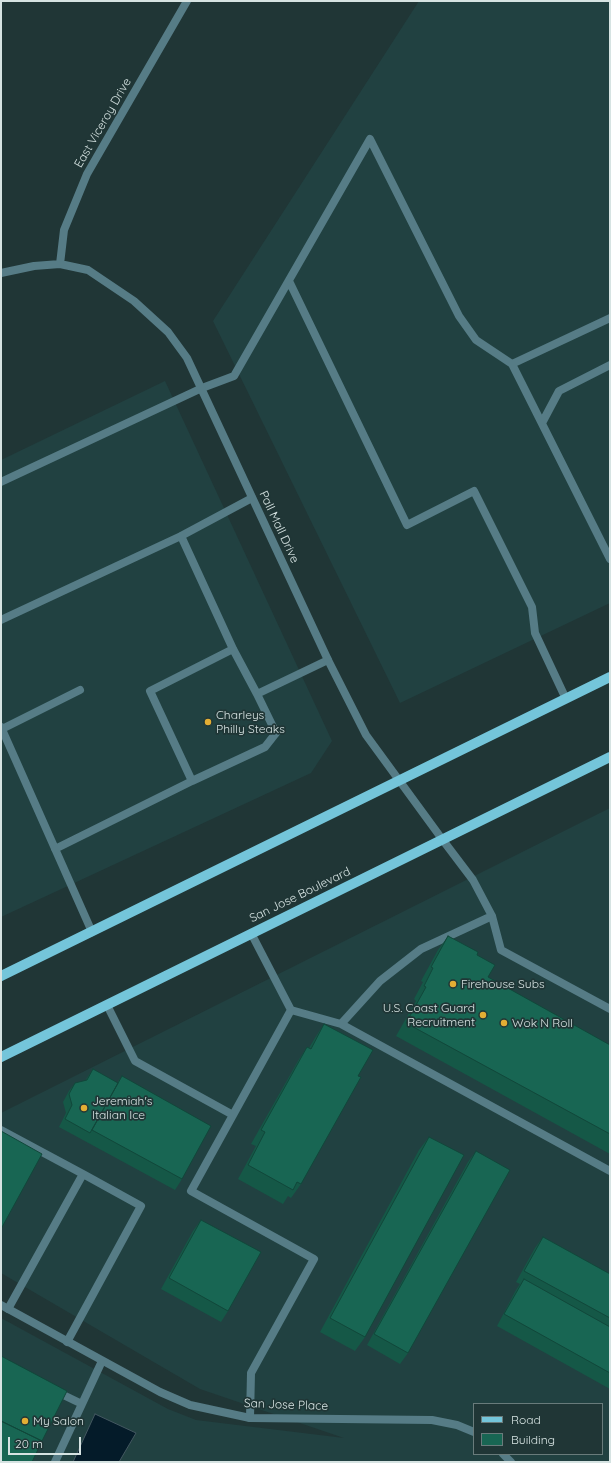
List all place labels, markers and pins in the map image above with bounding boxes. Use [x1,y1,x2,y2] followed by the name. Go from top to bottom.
[216,708,285,736] place label: Charleys Philly Steaks
[203,717,213,727] marker: Charleys Philly Steaks
[461,977,545,991] place label: Firehouse Subs
[448,979,458,989] marker: Firehouse Subs
[383,1001,475,1029] place label: U.S. Coast Guard Recruitment
[478,1010,488,1020] marker: U.S. Coast Guard Recruitment
[512,1016,573,1030] place label: Wok N Roll
[499,1018,509,1028] marker: Wok N Roll
[92,1094,152,1122] place label: Jeremiah's Italian Ice
[79,1103,89,1113] marker: Jeremiah's Italian Ice
[33,1414,84,1428] place label: My Salon
[20,1416,30,1426] marker: My Salon

